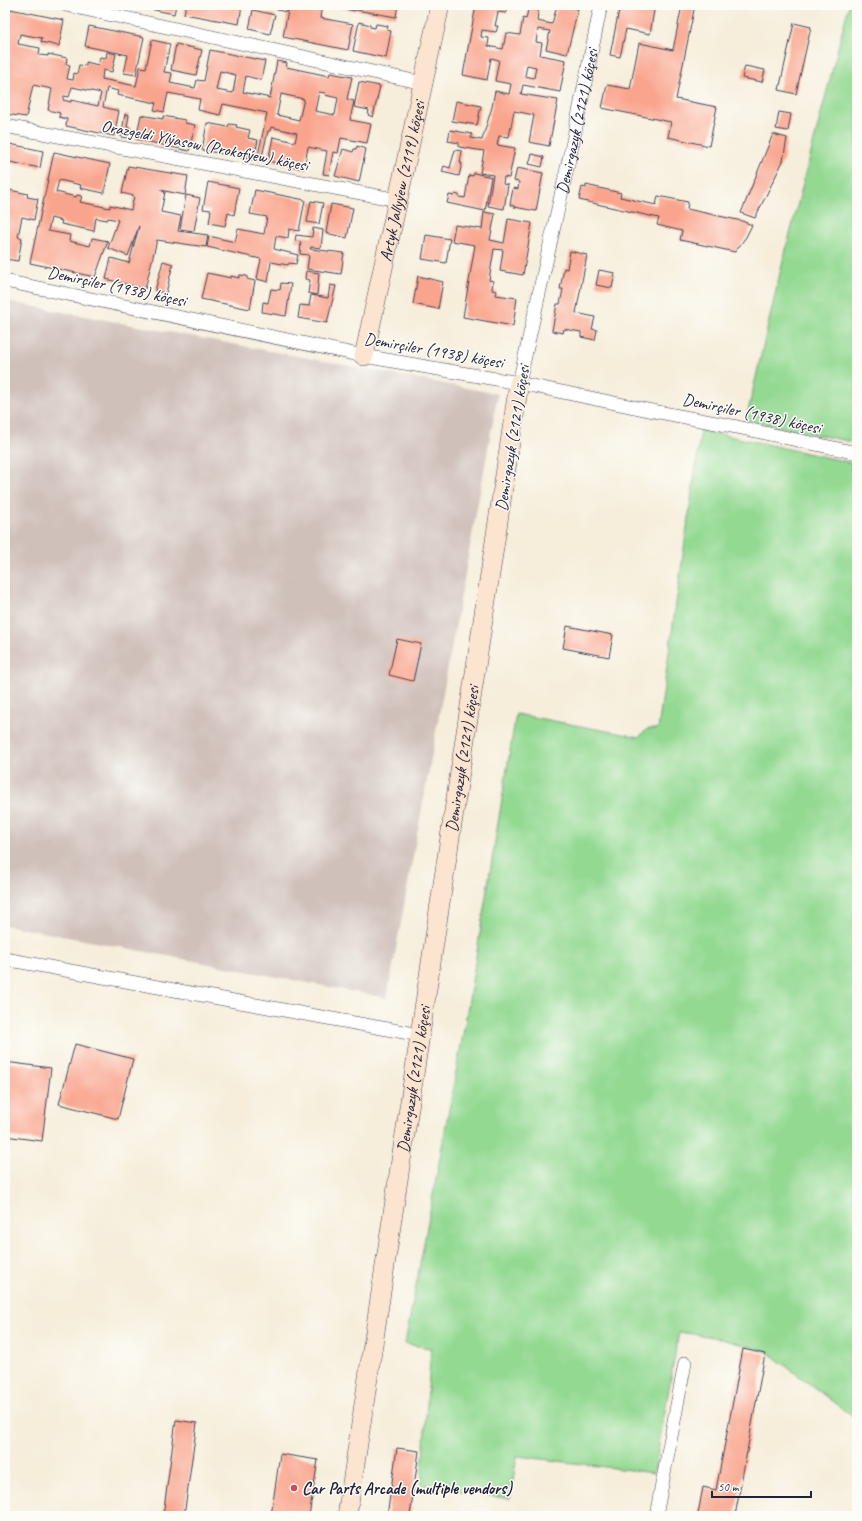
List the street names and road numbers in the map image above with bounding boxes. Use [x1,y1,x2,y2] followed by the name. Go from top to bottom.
[552,45,603,196] street label: Demirgazyk (2121) köçesi
[375,97,430,263] street label: Artyk Jallyýew (2119) köçesi
[100,115,312,176] street label: Orazgeldi Ylýasow (Prokofýew) köçesi
[46,262,190,312] street label: Demirçiler (1938) köçesi
[363,328,507,373] street label: Demirçiler (1938) köçesi
[491,362,535,513] street label: Demirgazyk (2121) köçesi
[681,389,825,439] street label: Demirçiler (1938) köçesi
[441,682,484,833] street label: Demirgazyk (2121) köçesi
[392,1003,436,1154] street label: Demirgazyk (2121) köçesi

